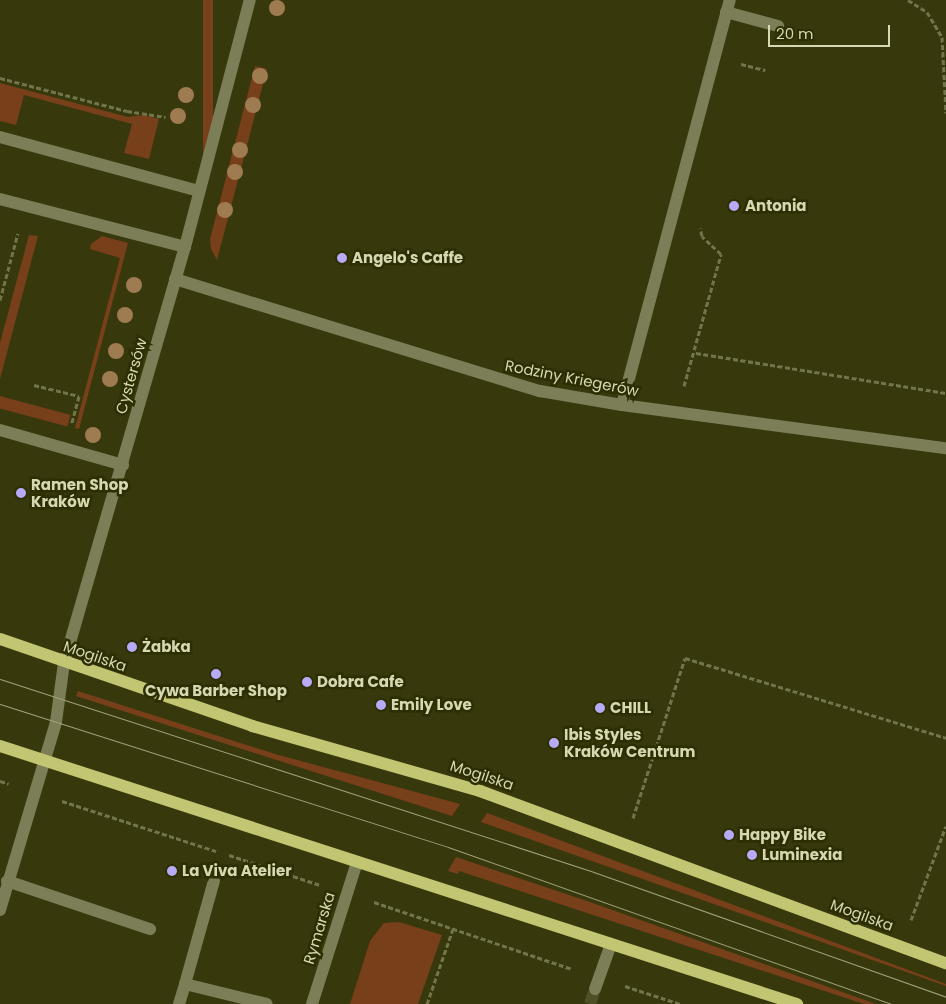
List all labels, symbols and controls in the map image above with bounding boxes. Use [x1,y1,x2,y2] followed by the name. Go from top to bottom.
[771,15,894,47] scale bar
[776,23,814,44] text: 20 m
[745,197,807,215] place label: Antonia
[727,199,741,213] marker: Antonia
[352,249,463,267] place label: Angelo's Caffe
[336,252,348,264] marker: Angelo's Caffe
[112,336,150,416] street label: Cystersów
[504,356,640,400] street label: Rodziny Kriegerów
[31,475,128,510] place label: Ramen Shop Kraków
[15,487,27,499] marker: Ramen Shop Kraków
[61,637,129,675] street label: Mogilska
[142,638,191,656] place label: Żabka
[126,641,138,653] marker: Żabka
[210,668,222,680] marker: Cywa Barber Shop
[317,673,404,691] place label: Dobra Cafe
[301,676,313,688] marker: Dobra Cafe
[145,682,287,700] place label: Cywa Barber Shop
[391,696,472,714] place label: Emily Love
[375,699,387,711] marker: Emily Love
[610,699,651,717] place label: CHILL
[594,702,606,714] marker: CHILL
[564,725,695,760] place label: Ibis Styles Kraków Centrum
[548,737,560,749] marker: Ibis Styles Kraków Centrum
[448,756,516,794] street label: Mogilska
[739,826,826,844] place label: Happy Bike
[723,829,735,841] marker: Happy Bike
[762,846,842,864] place label: Luminexia
[746,849,758,861] marker: Luminexia
[182,862,292,880] place label: La Viva Atelier
[166,865,178,877] marker: La Viva Atelier
[300,890,338,966] street label: Rymarska
[828,895,896,935] street label: Mogilska

